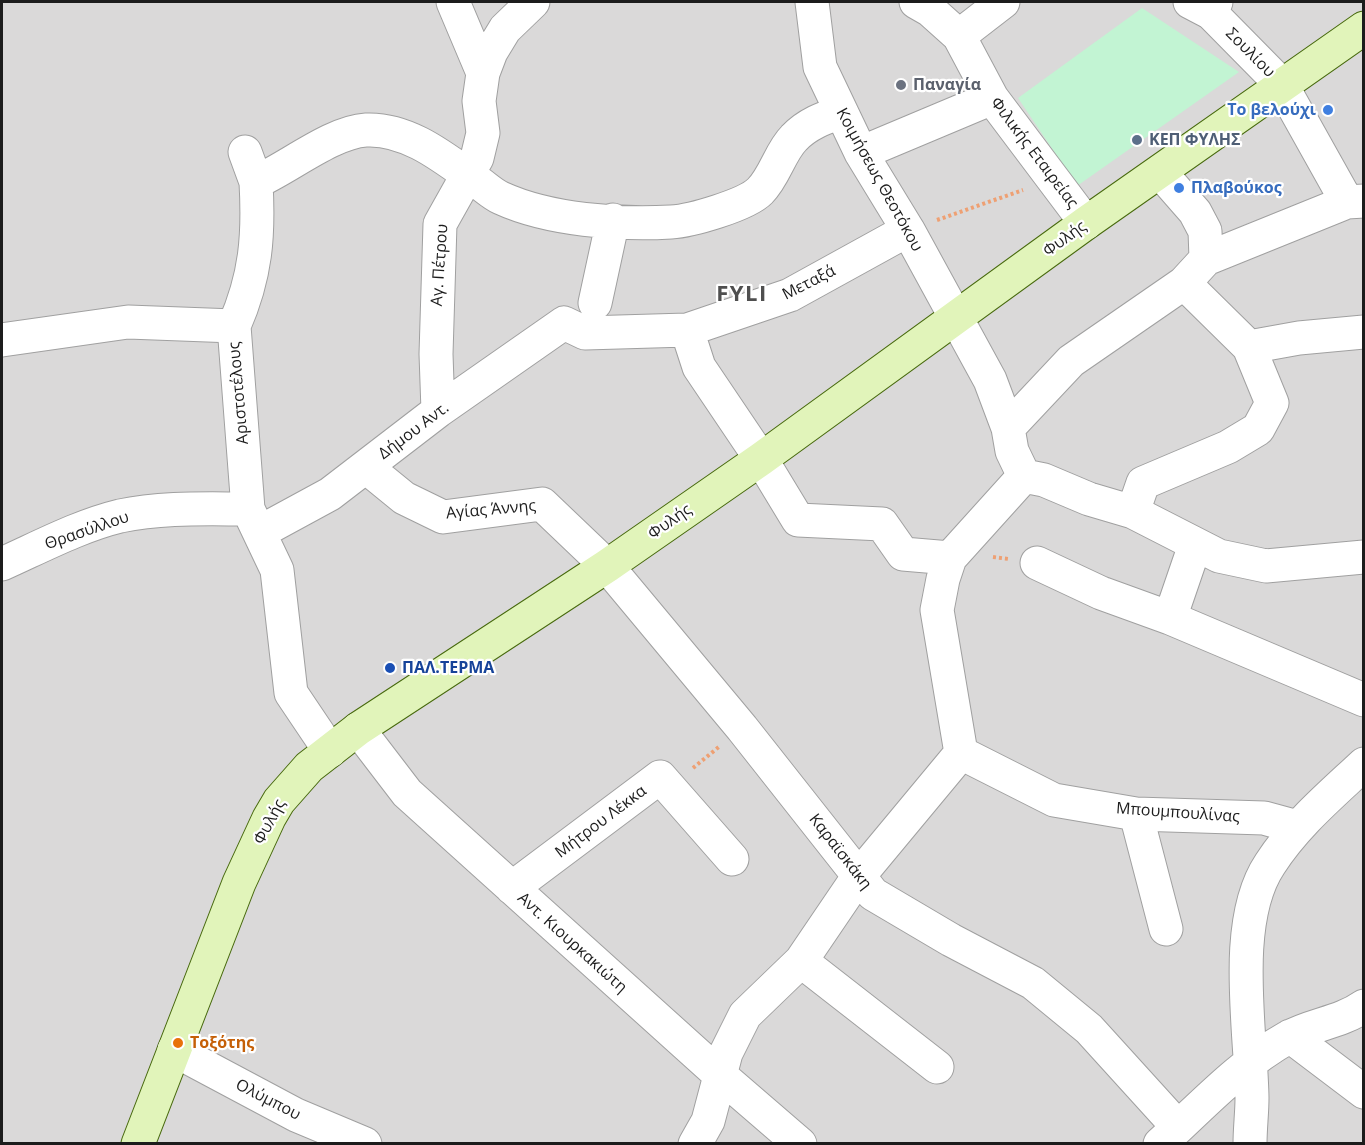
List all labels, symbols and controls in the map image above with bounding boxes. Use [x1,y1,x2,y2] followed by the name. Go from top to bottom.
[1221,24,1279,82] street label: Σουλίου
[913,75,981,95] place label: Παναγία
[894,78,908,92] marker: Παναγία
[986,94,1082,212] street label: Φιλικής Εταιρείας
[1227,100,1316,120] place label: Το βελούχι
[1321,103,1335,117] marker: Το βελούχι
[832,105,926,255] street label: Κοιμήσεως Θεοτόκου
[1149,130,1241,150] place label: ΚΕΠ ΦΥΛΗΣ
[1130,133,1144,147] marker: ΚΕΠ ΦΥΛΗΣ
[1191,178,1282,198] place label: Πλαβούκος
[1172,181,1186,195] marker: Πλαβούκος
[1040,217,1090,261] street label: Φυλής
[428,223,452,307] street label: Αγ. Πέτρου
[779,262,839,304] street label: Μεταξά
[716,282,768,308] district label: FYLI
[225,341,253,445] street label: Αριστοτέλους
[375,398,453,464] street label: Δήμου Αντ.
[445,496,537,524] street label: Αγίας Άννης
[645,500,695,544] street label: Φυλής
[42,508,132,554] street label: Θρασύλλου
[402,658,494,678] place label: ΠΑΛ.ΤΕΡΜΑ
[383,661,397,675] marker: ΠΑΛ.ΤΕΡΜΑ
[552,782,650,862] street label: Μήτρου Λέκκα
[250,796,290,848] street label: Φυλής
[1115,799,1241,827] street label: Μπουμπουλίνας
[805,810,875,894] street label: Καραϊσκάκη
[513,889,631,997] street label: Αντ. Κιουρκακιώτη
[190,1033,254,1053] place label: Τοξότης
[171,1036,185,1050] marker: Τοξότης
[232,1075,304,1125] street label: Ολύμπου

